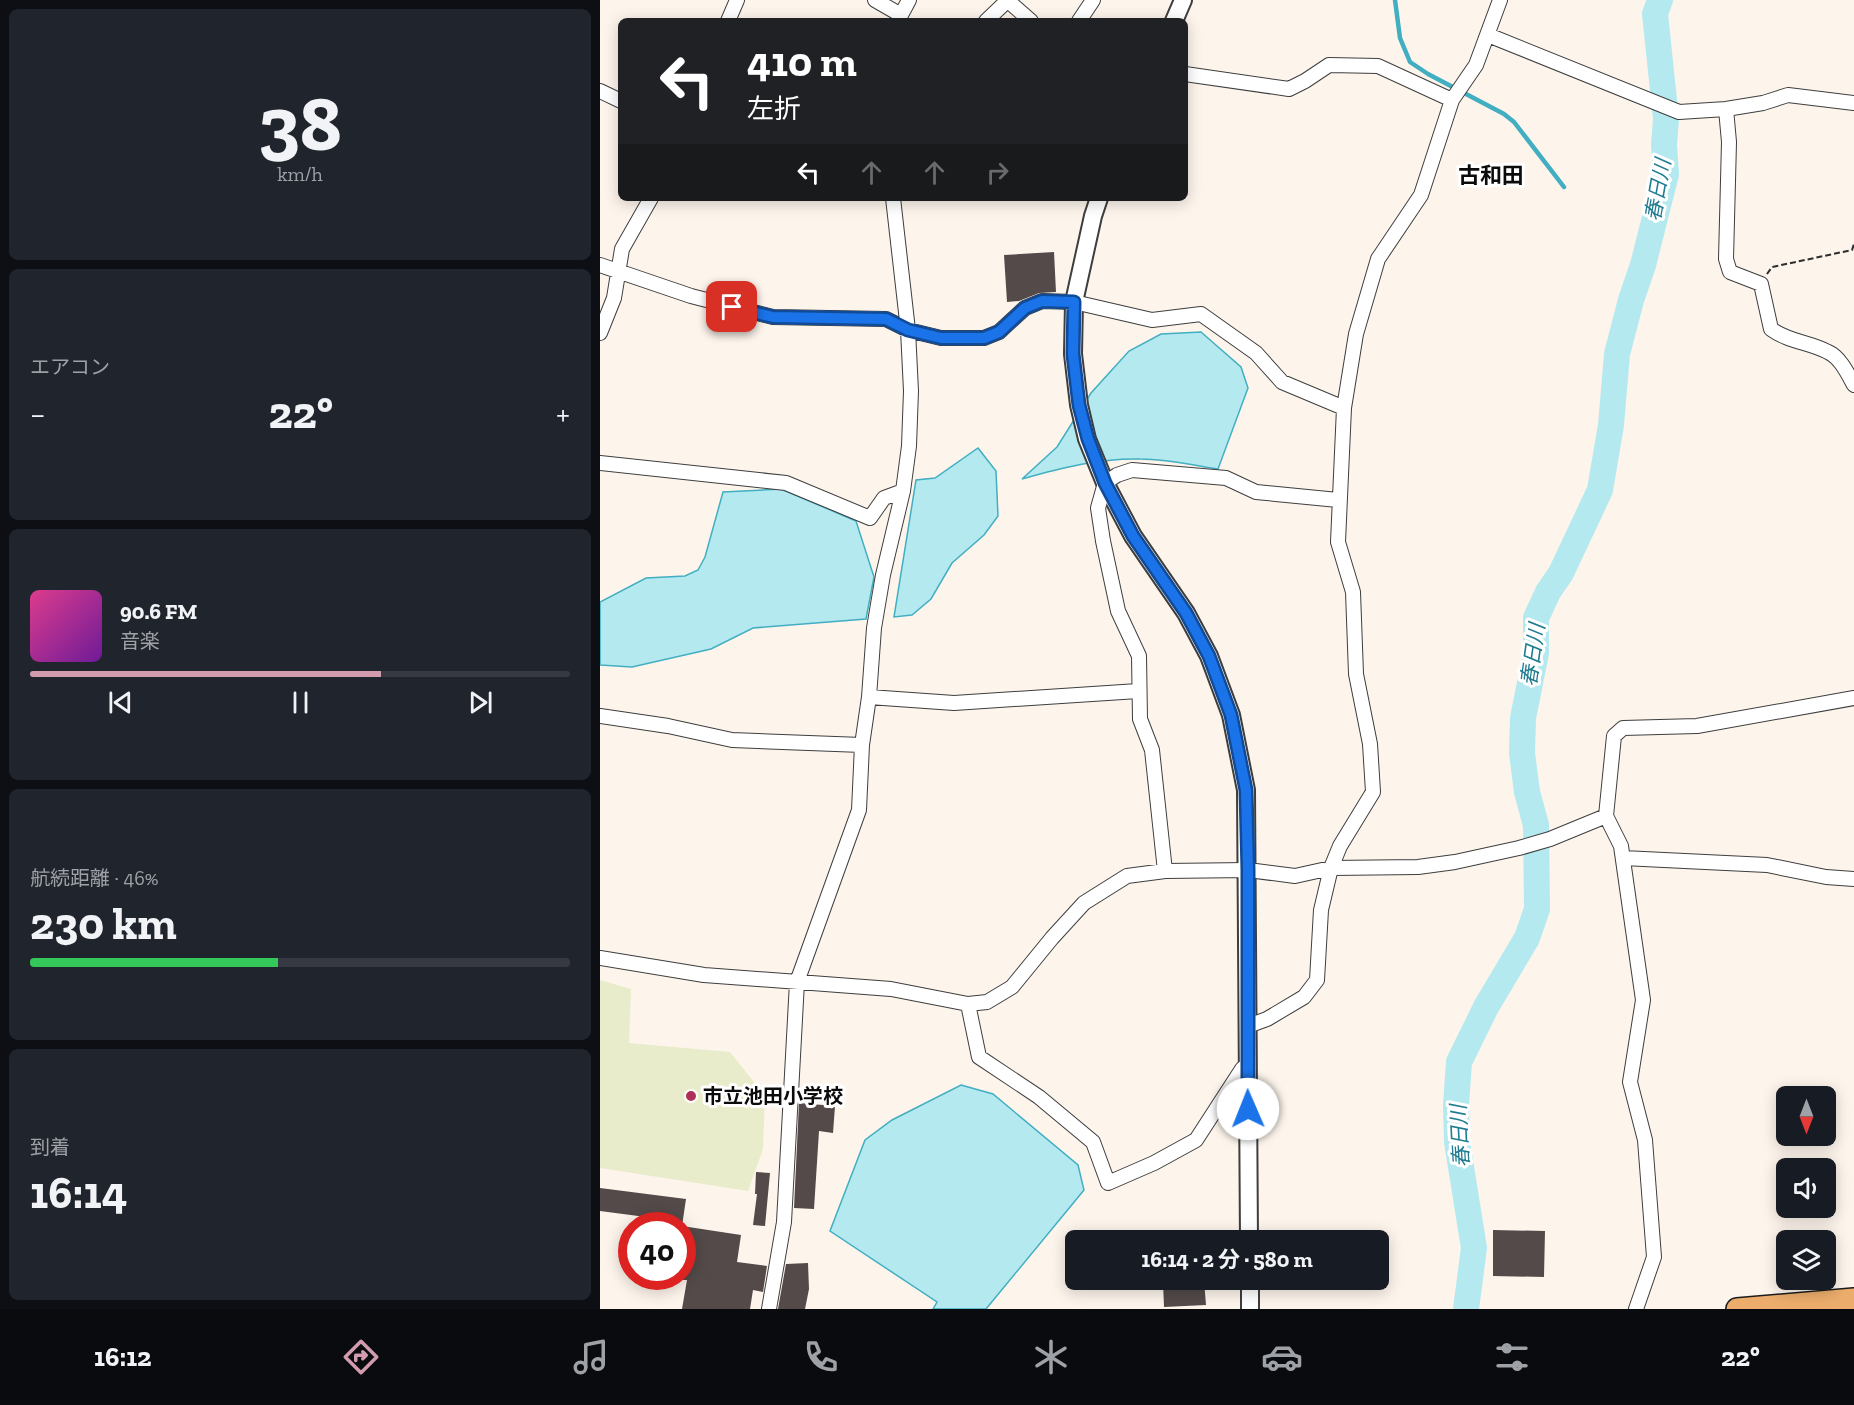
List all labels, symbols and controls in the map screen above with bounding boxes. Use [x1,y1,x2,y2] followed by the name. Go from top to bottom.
[747,36,857,87] text: 410 m
[648,42,726,120] icon: left
[258,76,342,170] text: 38
[747,93,801,125] text: 左折
[1640,155,1676,223] water label: 春日川
[792,156,825,189] icon: left
[855,156,888,189] icon: ahead
[918,156,951,189] icon: ahead
[981,156,1014,189] icon: right
[277,162,323,186] text: km/h
[1458,162,1524,189] district label: 古和田
[706,281,757,332] pin
[715,290,748,323] icon: arrive
[30,355,110,379] text: エアコン
[268,386,333,440] text: 22°
[30,394,45,433] text: −
[556,394,570,433] text: +
[120,598,197,625] text: 90.6 FM
[1516,620,1550,688] water label: 春日川
[120,629,160,653] text: 音楽
[104,686,137,719] icon: previous
[284,686,317,719] icon: pause
[464,686,497,719] icon: next
[30,866,159,890] text: 航続距離 · 46%
[30,897,177,951] text: 230 km
[1216,1077,1280,1141] position arrow
[703,1084,843,1108] place label: 市立池田小学校
[1776,1086,1836,1146] north arrow
[1776,1086,1836,1290] map controls
[684,1089,698,1103] marker: 市立池田小学校
[1445,1102,1474,1168] water label: 春日川
[30,1135,70,1159] text: 到着
[1776,1158,1836,1218] button: sound
[30,1166,127,1220] text: 16:14
[618,1212,696,1290] speed limit sign: 40
[1776,1230,1836,1290] button: layers
[1141,1246,1313,1273] text: 16:14 · 2 分 · 580 m
[340,1336,382,1378] icon: directions
[570,1336,612,1378] icon: music
[800,1336,842,1378] icon: phone
[1030,1336,1072,1378] icon: climate
[1261,1336,1303,1378] icon: car
[1491,1336,1533,1378] icon: filters
[94,1341,152,1373] text: 16:12
[1721,1341,1760,1373] text: 22°

